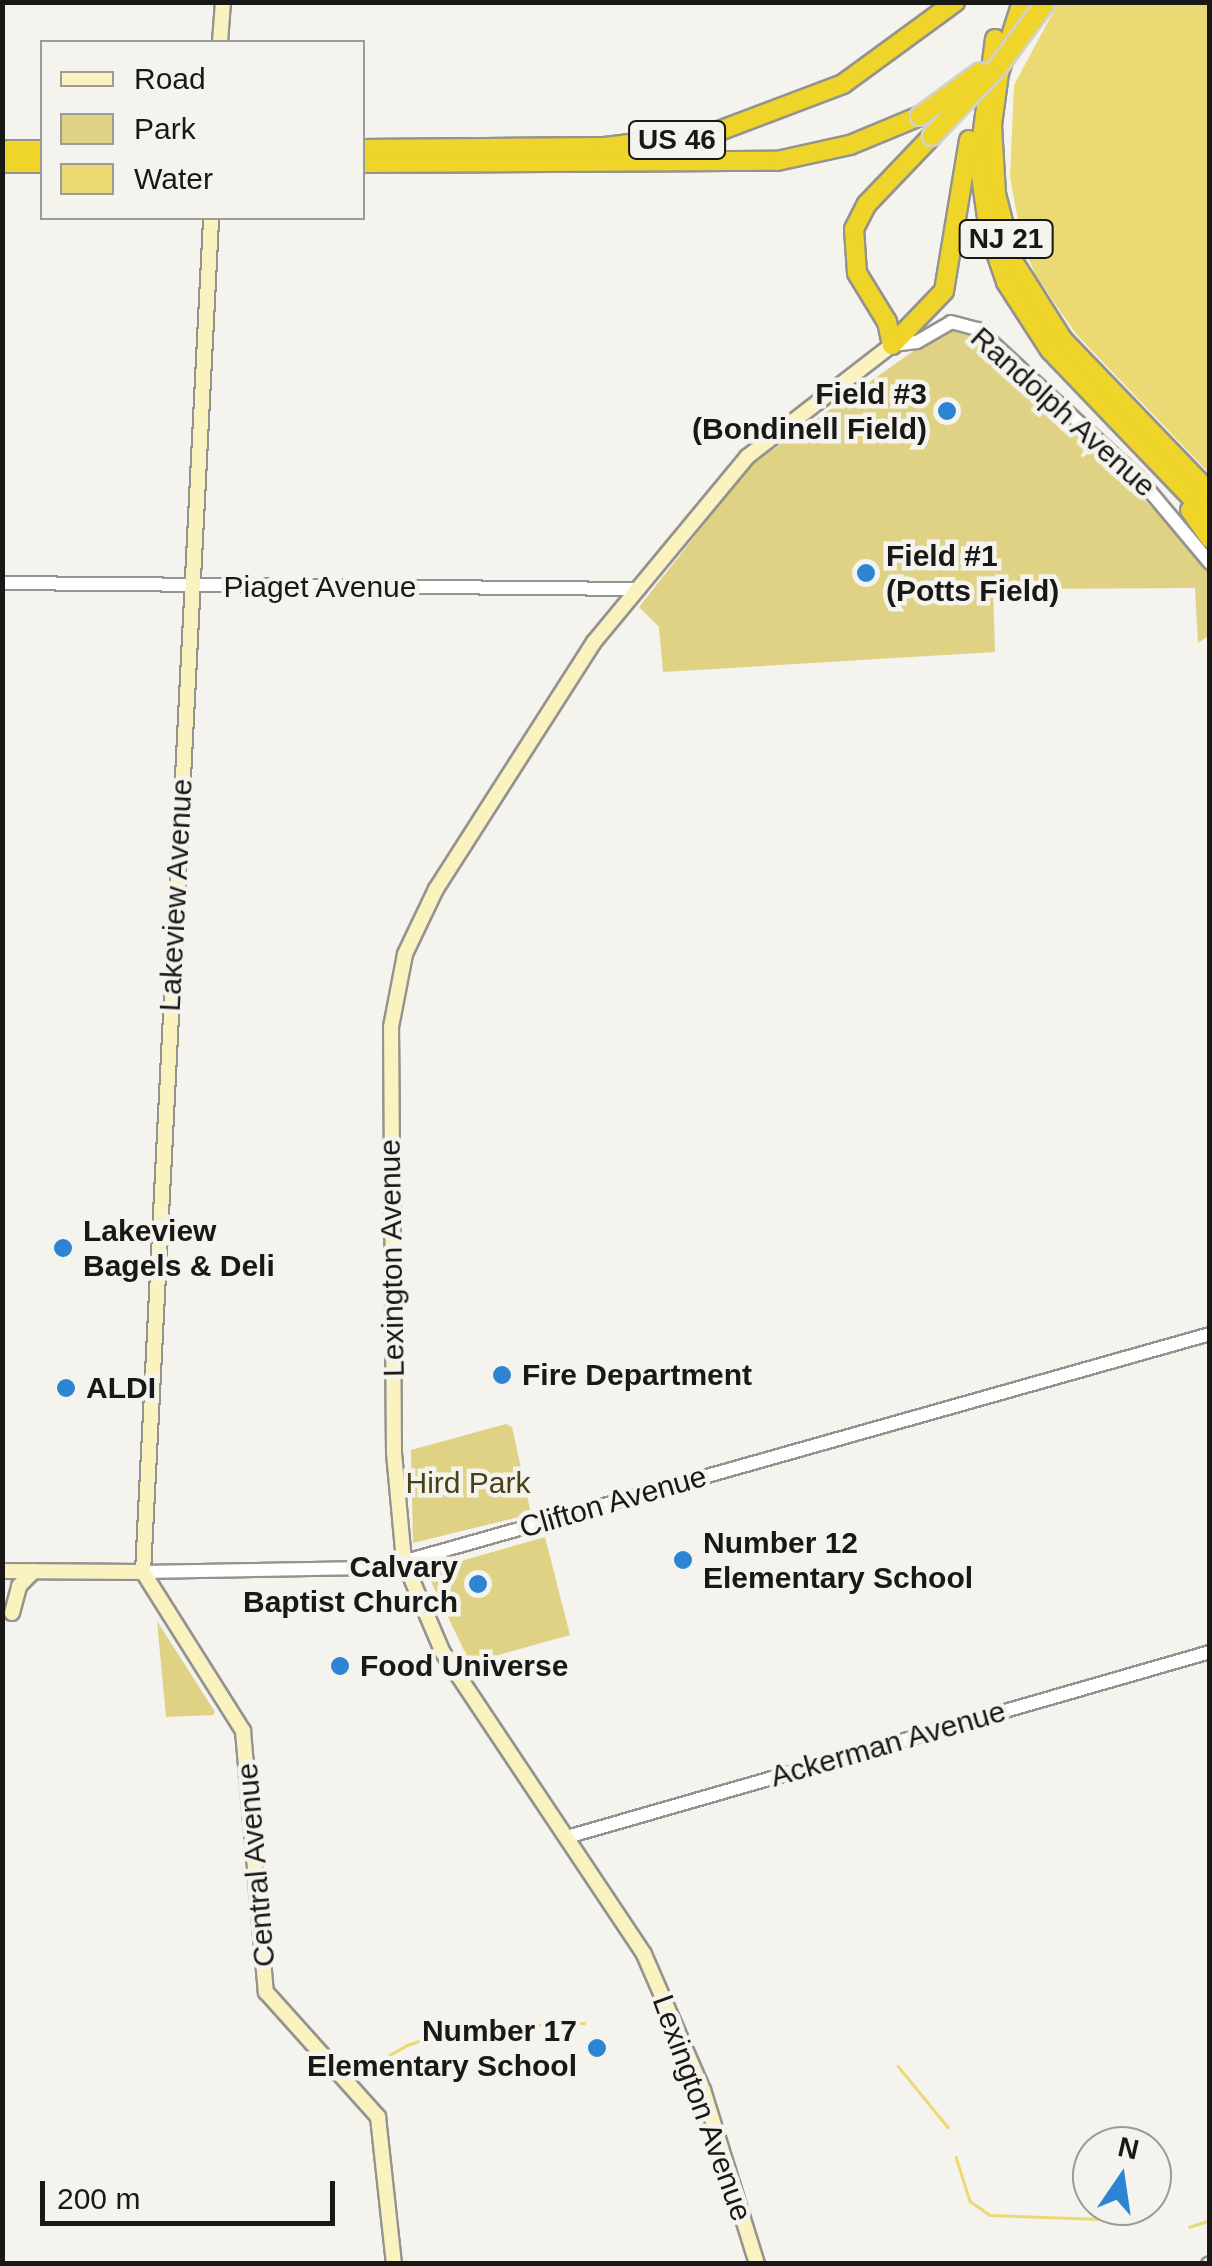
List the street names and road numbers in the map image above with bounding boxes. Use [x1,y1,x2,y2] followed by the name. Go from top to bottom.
[627,117,727,163] road number: US 46
[958,216,1054,262] road number: NJ 21
[963,319,1163,505] street label: Randolph Avenue
[223,569,417,605] street label: Piaget Avenue
[152,777,200,1013] street label: Lakeview Avenue
[372,1138,412,1378] street label: Lexington Avenue
[515,1458,711,1546] street label: Clifton Avenue
[765,1693,1011,1795] street label: Ackerman Avenue
[229,1761,283,1969] street label: Central Avenue
[644,1989,760,2227] street label: Lexington Avenue

